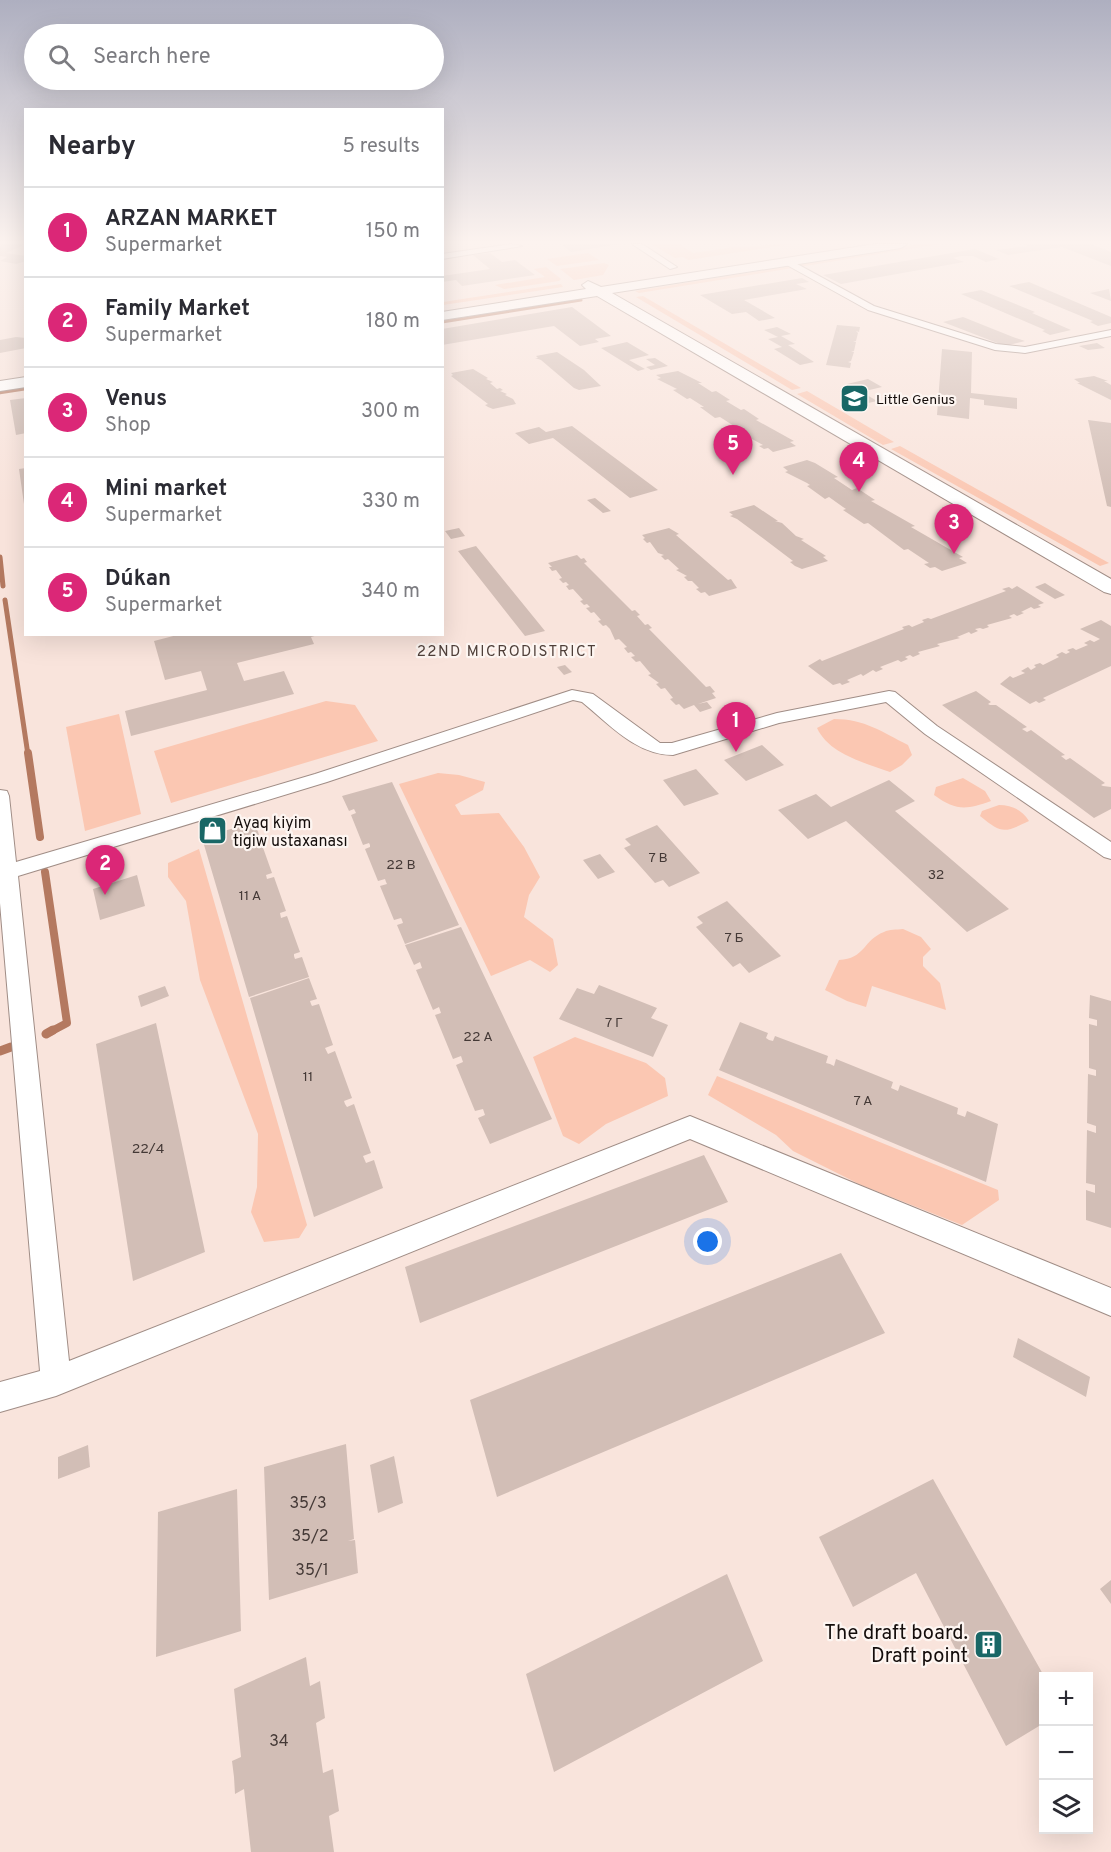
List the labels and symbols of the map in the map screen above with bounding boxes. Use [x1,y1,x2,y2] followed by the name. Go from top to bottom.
[839,383,871,415] school or university icon: Little Genius
[876,392,955,409] place label: Little Genius
[714,426,752,475] pin: 5
[840,442,878,492] pin: 4
[934,504,974,554] pin: 3
[417,643,597,662] district label: 22ND MICRODISTRICT
[716,702,756,752] pin: 1
[233,814,348,852] place label: Ayaq kiyim tigiw ustaxanası
[196,815,228,847] shop icon: Ayaq kiyim tigiw ustaxanası
[86,846,124,895] pin: 2
[648,850,668,867] house number: 7 В
[386,857,416,874] house number: 22 В
[928,867,944,884] house number: 32
[239,888,261,905] house number: 11 А
[724,930,744,947] house number: 7 Б
[605,1015,623,1032] house number: 7 Г
[463,1029,493,1046] house number: 22 А
[303,1069,313,1086] house number: 11
[854,1093,872,1110] house number: 7 А
[132,1141,164,1158] house number: 22/4
[693,1227,722,1256] your location
[289,1494,327,1514] house number: 35/3
[291,1527,329,1547] house number: 35/2
[295,1561,329,1581] house number: 35/1
[824,1621,968,1670] place label: The draft board. Draft point
[973,1628,1005,1660] building icon: The draft board. Draft point
[269,1732,289,1752] house number: 34

